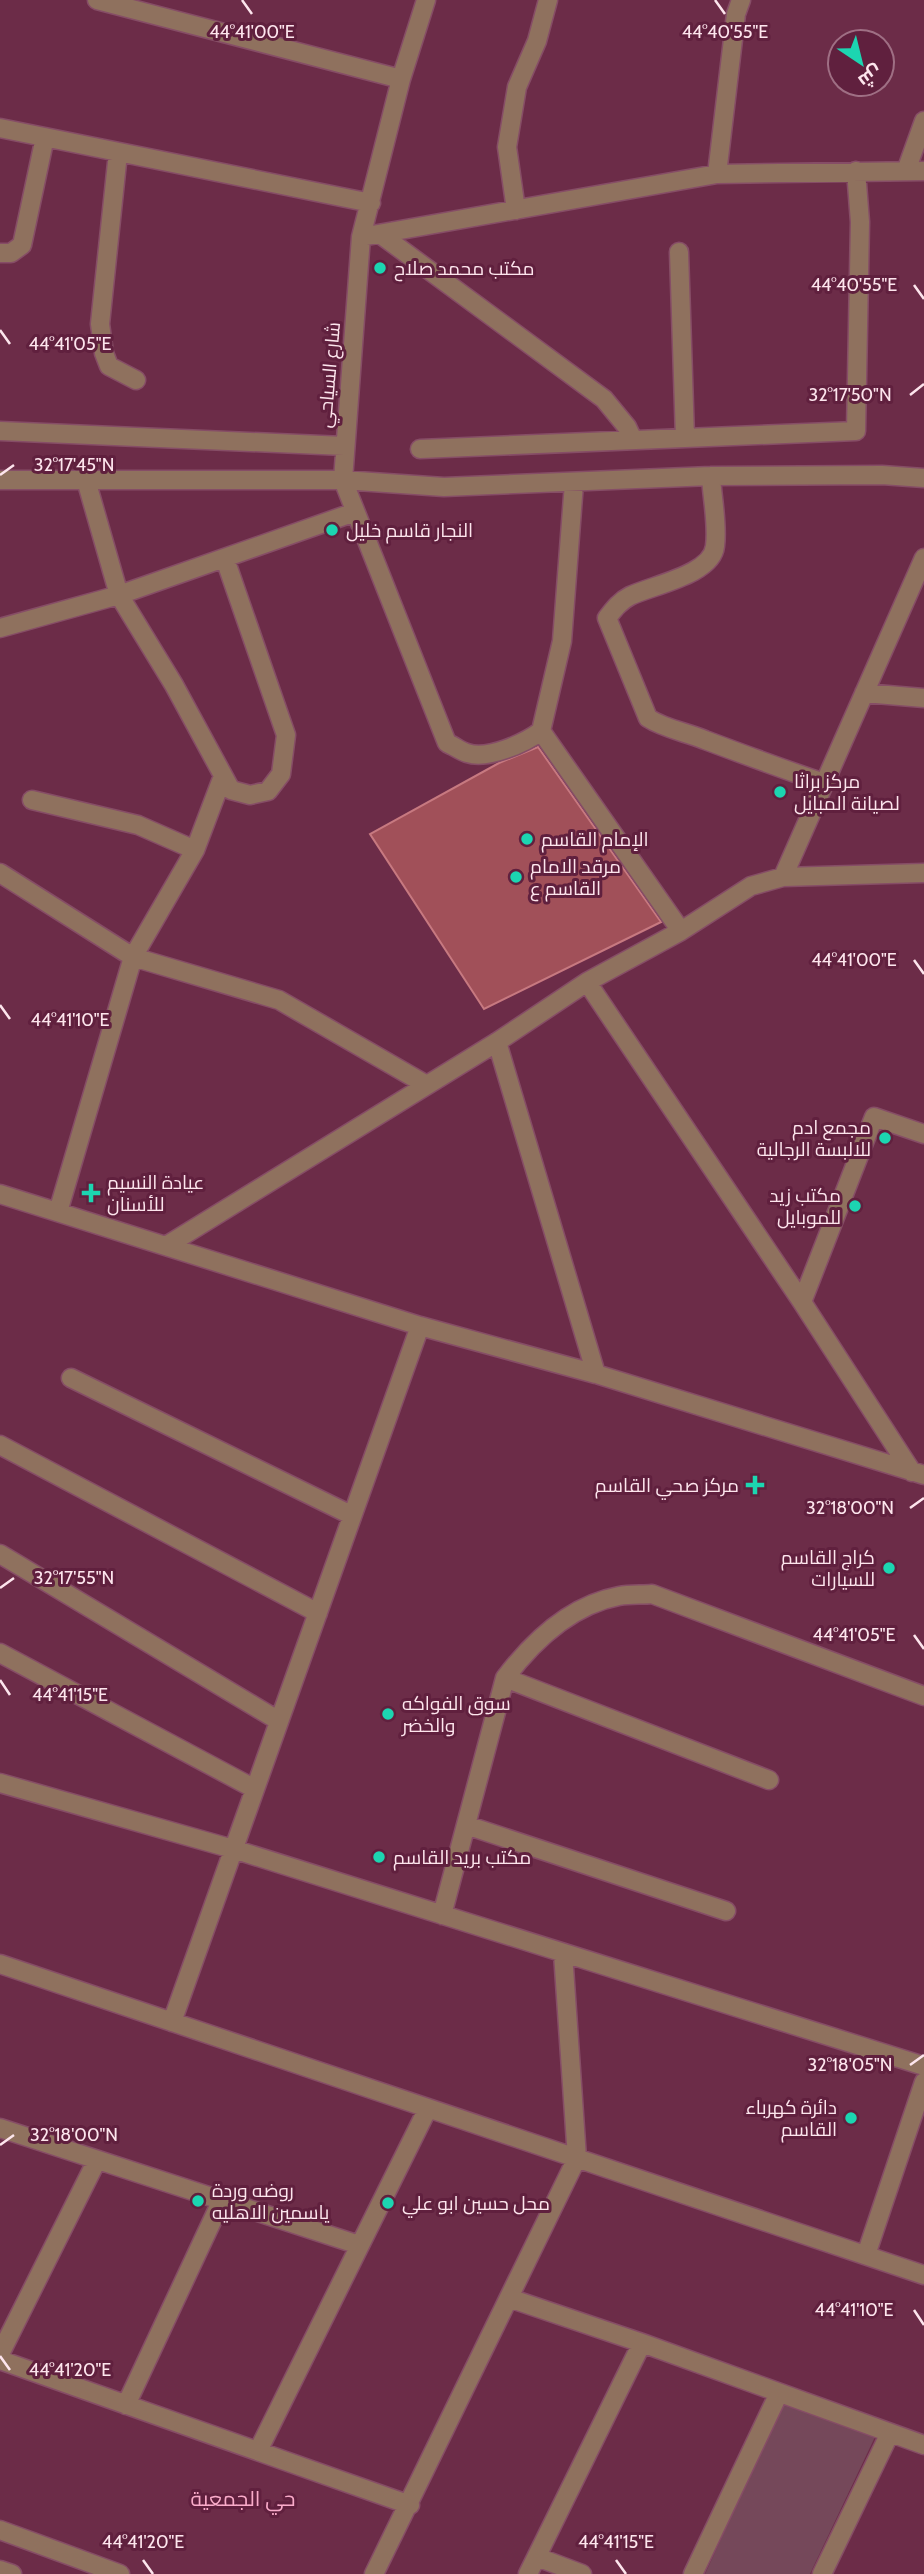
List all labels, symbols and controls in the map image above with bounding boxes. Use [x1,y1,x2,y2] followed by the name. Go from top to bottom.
[209,21,295,43] text: 44°41'00"E
[682,21,768,43] text: 44°40'55"E
[826,28,896,98] north arrow
[854,60,887,93] text: ش
[394,257,534,282] place label: مكتب محمد صلاح
[372,260,388,276] marker: مكتب محمد صلاح
[811,274,897,296] text: 44°40'55"E
[313,321,348,429] street label: شارع السياحي
[29,333,111,355] text: 44°41'05"E
[808,384,892,406] text: 32°17'50"N
[34,454,114,476] text: 32°17'45"N
[346,519,473,544] place label: النجار قاسم خليل
[324,522,340,538] marker: النجار قاسم خليل
[794,770,900,815] place label: مركز براثا لصيانة المبايل
[772,784,788,800] marker: مركز براثا لصيانة المبايل
[541,828,649,853] place label: الإمام القاسم
[519,831,535,847] marker: الإمام القاسم
[530,855,621,902] place label: مرقد الامام القاسم ع
[508,869,524,885] marker: مرقد الامام القاسم ع
[811,949,897,971] text: 44°41'00"E
[31,1009,109,1031] text: 44°41'10"E
[757,1116,871,1161] place label: مجمع ادم للالبسة الرجالية
[877,1130,893,1146] marker: مجمع ادم للالبسة الرجالية
[107,1171,204,1216] place label: عيادة النسيم للأسنان
[81,1183,101,1203] marker: عيادة النسيم للأسنان
[769,1184,841,1229] place label: مكتب زيد للموبايل
[847,1198,863,1214] marker: مكتب زيد للموبايل
[595,1474,739,1500] place label: مركز صحي القاسم
[745,1475,765,1495] marker: مركز صحي القاسم
[806,1497,894,1519] text: 32°18'00"N
[781,1546,875,1591] place label: كراج القاسم للسيارات
[881,1560,897,1576] marker: كراج القاسم للسيارات
[34,1567,114,1589] text: 32°17'55"N
[813,1624,895,1646] text: 44°41'05"E
[32,1684,108,1706] text: 44°41'15"E
[401,1692,511,1737] place label: سوق الفواكه والخضر
[380,1706,396,1722] marker: سوق الفواكه والخضر
[393,1846,531,1871] place label: مكتب بريد القاسم
[371,1849,387,1865] marker: مكتب بريد القاسم
[807,2054,893,2076] text: 32°18'05"N
[745,2096,837,2143] place label: دائرة كهرباء القاسم
[843,2110,859,2126] marker: دائرة كهرباء القاسم
[30,2124,118,2146] text: 32°18'00"N
[212,2179,329,2224] place label: روضه وردة ياسمين الاهليه
[402,2192,550,2218] place label: محل حسين ابو علي
[190,2193,206,2209] marker: روضه وردة ياسمين الاهليه
[380,2195,396,2211] marker: محل حسين ابو علي
[815,2299,893,2321] text: 44°41'10"E
[29,2359,111,2381] text: 44°41'20"E
[191,2486,295,2515] district label: حي الجمعية
[102,2531,184,2553] text: 44°41'20"E
[578,2531,654,2553] text: 44°41'15"E

